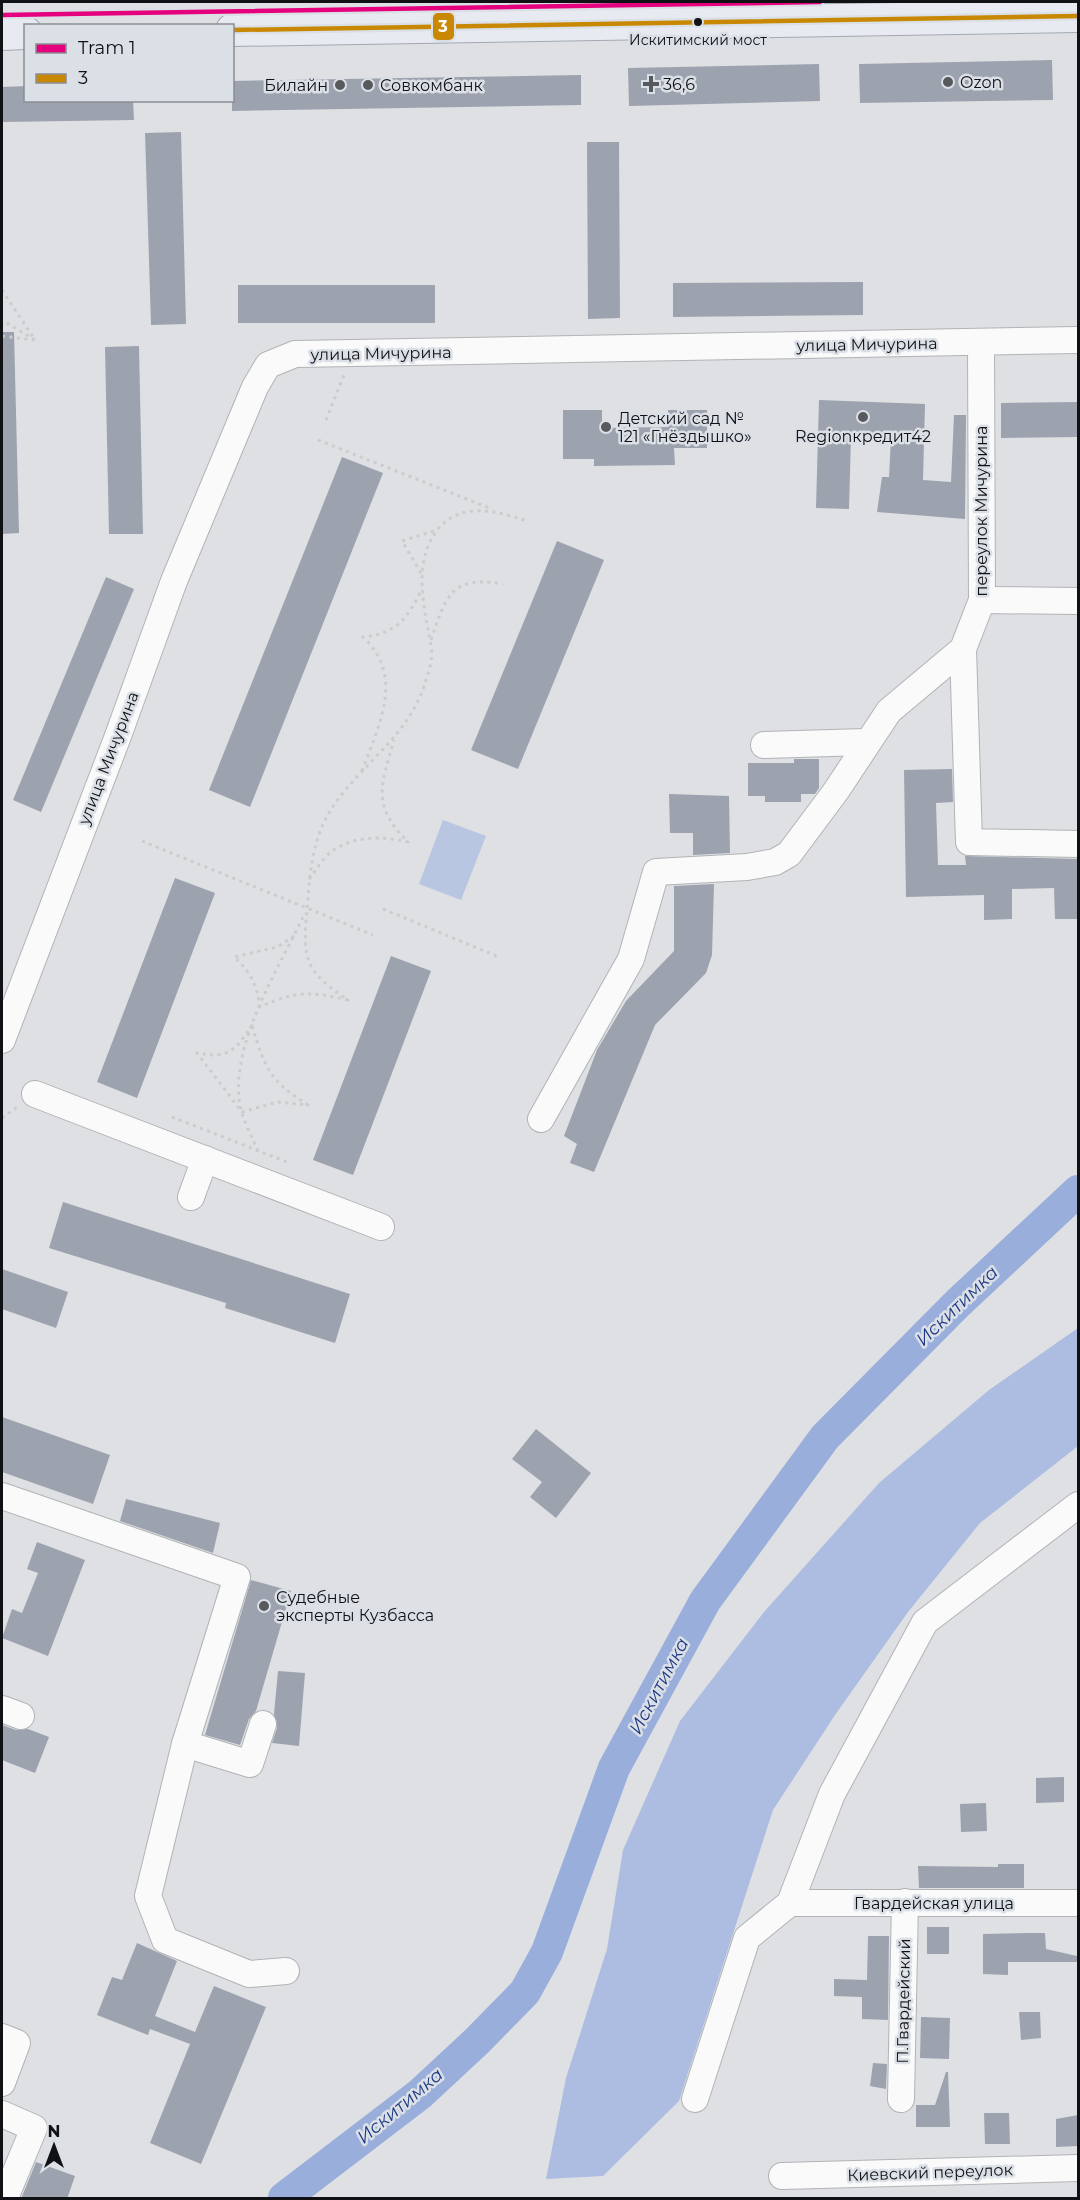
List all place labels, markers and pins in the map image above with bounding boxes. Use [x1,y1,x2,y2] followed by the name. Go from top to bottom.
[692,16,704,28] marker: Искитимский мост
[629,31,767,49] place label: Искитимский мост
[960,73,1002,92] place label: Ozon
[663,75,695,94] place label: 36,6
[941,75,955,89] marker: Ozon
[264,76,328,95] place label: Билайн
[380,76,483,95] place label: Совкомбанк
[644,77,658,91] marker: 36,6
[333,78,347,92] marker: Билайн
[361,78,375,92] marker: Совкомбанк
[618,409,752,446] place label: Детский сад № 121 «Гнёздышко»
[856,410,870,424] marker: Regionкредит42
[599,420,613,434] marker: Детский сад № 121 «Гнёздышко»
[795,427,931,446] place label: Regionкредит42
[276,1588,434,1625] place label: Судебные эксперты Кузбасса
[257,1599,271,1613] marker: Судебные эксперты Кузбасса

